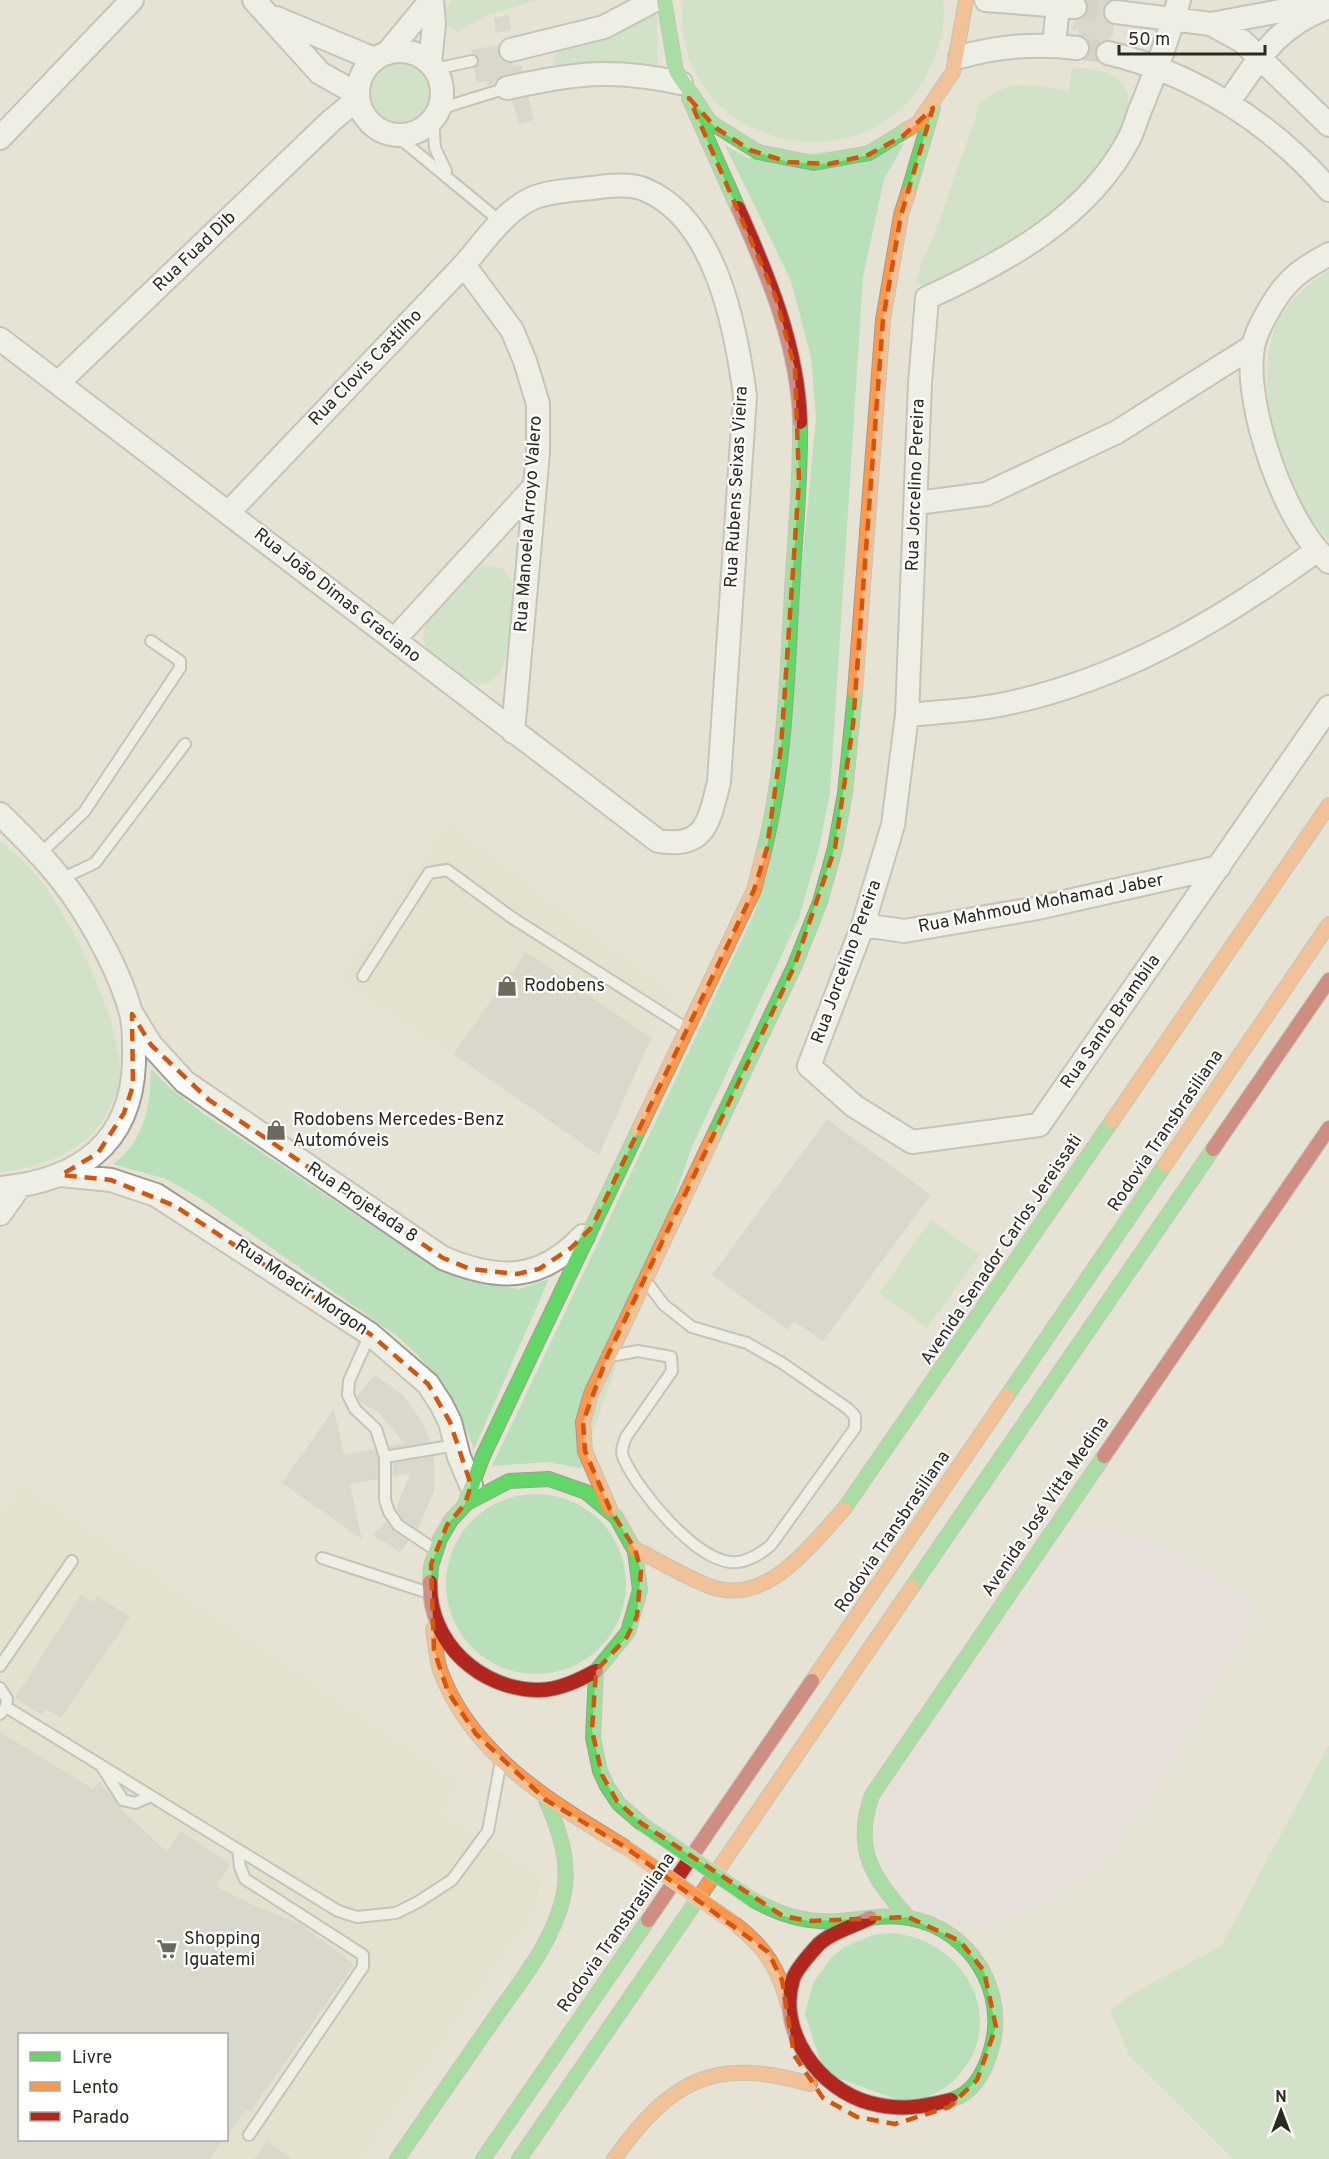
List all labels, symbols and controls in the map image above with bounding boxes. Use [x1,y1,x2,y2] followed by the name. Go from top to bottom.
[1119,18,1264,56] scale bar
[1128,29,1170,52] text: 50 m
[149,207,241,297] street label: Rua Fuad Dib
[304,305,428,431] street label: Rua Clovis Castilho
[720,385,754,589] street label: Rua Rubens Seixas Vieira
[901,398,931,572] street label: Rua Jorcelino Pereira
[510,415,548,633] street label: Rua Manoela Arroyo Valero
[249,523,425,669] street label: Rua João Dimas Graciano
[916,869,1166,939] street label: Rua Mahmoud Mohamad Jaber
[807,877,887,1047] street label: Rua Jorcelino Pereira
[1056,950,1166,1094] street label: Rua Santo Brambila
[495,974,519,998] shop icon: Rodobens
[524,975,605,998] place label: Rodobens
[1103,1046,1229,1216] street label: Rodovia Transbrasiliana
[293,1109,504,1153] place label: Rodobens Mercedes-Benz Automóveis
[264,1118,288,1142] shop icon: Rodobens Mercedes-Benz Automóveis
[916,1130,1088,1370] street label: Avenida Senador Carlos Jereissati
[302,1157,422,1249] street label: Rua Projetada 8
[230,1235,372,1341] street label: Rua Moacir Morgon
[977,1413,1115,1601] street label: Avenida José Vitta Medina
[830,1447,956,1617] street label: Rodovia Transbrasiliana
[553,1848,681,2018] street label: Rodovia Transbrasiliana
[184,1928,261,1972] place label: Shopping Iguatemi
[155,1937,179,1961] supermarket icon: Shopping Iguatemi
[18,2033,228,2141] legend
[72,2047,112,2070] text: Livre
[72,2077,118,2100] text: Lento
[1251,2081,1311,2141] north arrow
[1275,2088,1287,2108] text: N
[72,2107,129,2130] text: Parado

